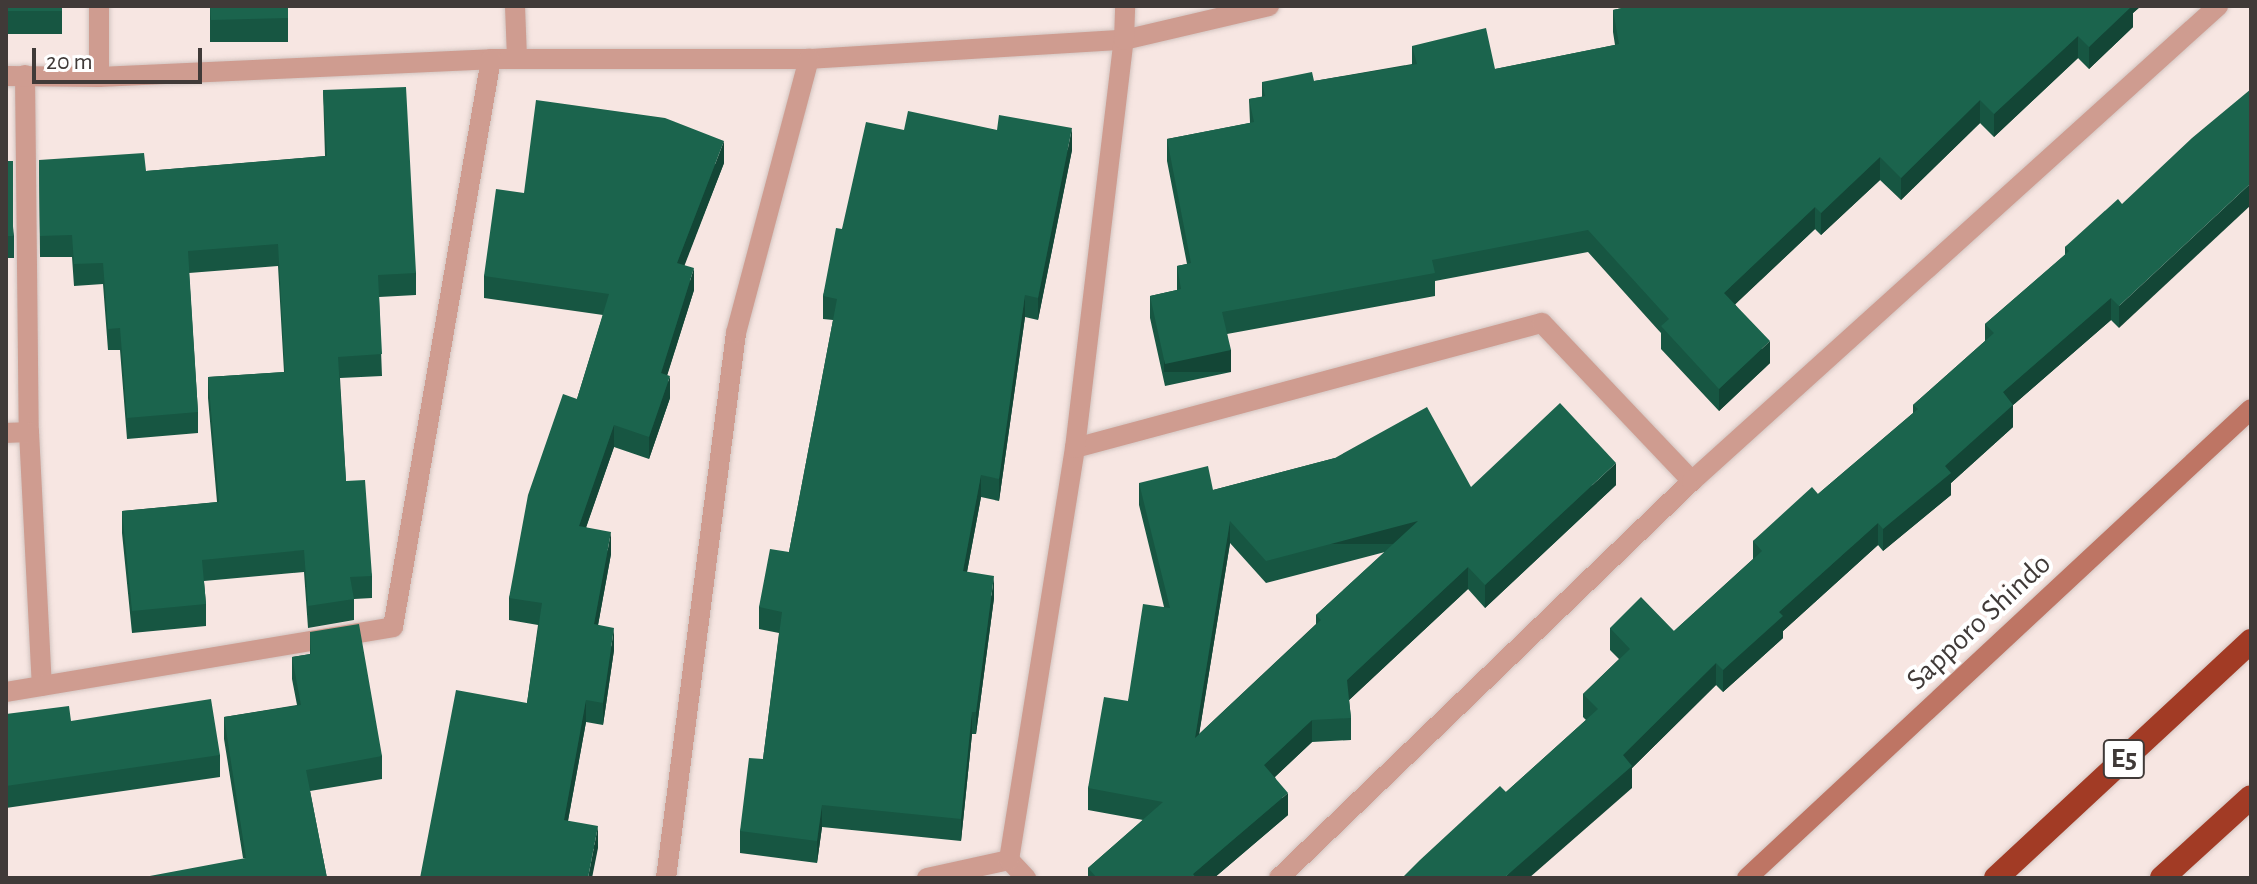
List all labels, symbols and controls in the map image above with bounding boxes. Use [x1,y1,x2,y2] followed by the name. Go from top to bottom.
[36,32,206,82] scale bar
[46,50,93,74] text: 20 m
[1899,546,2059,698] street label: Sapporo Shindo
[2102,735,2146,783] road number: E5

